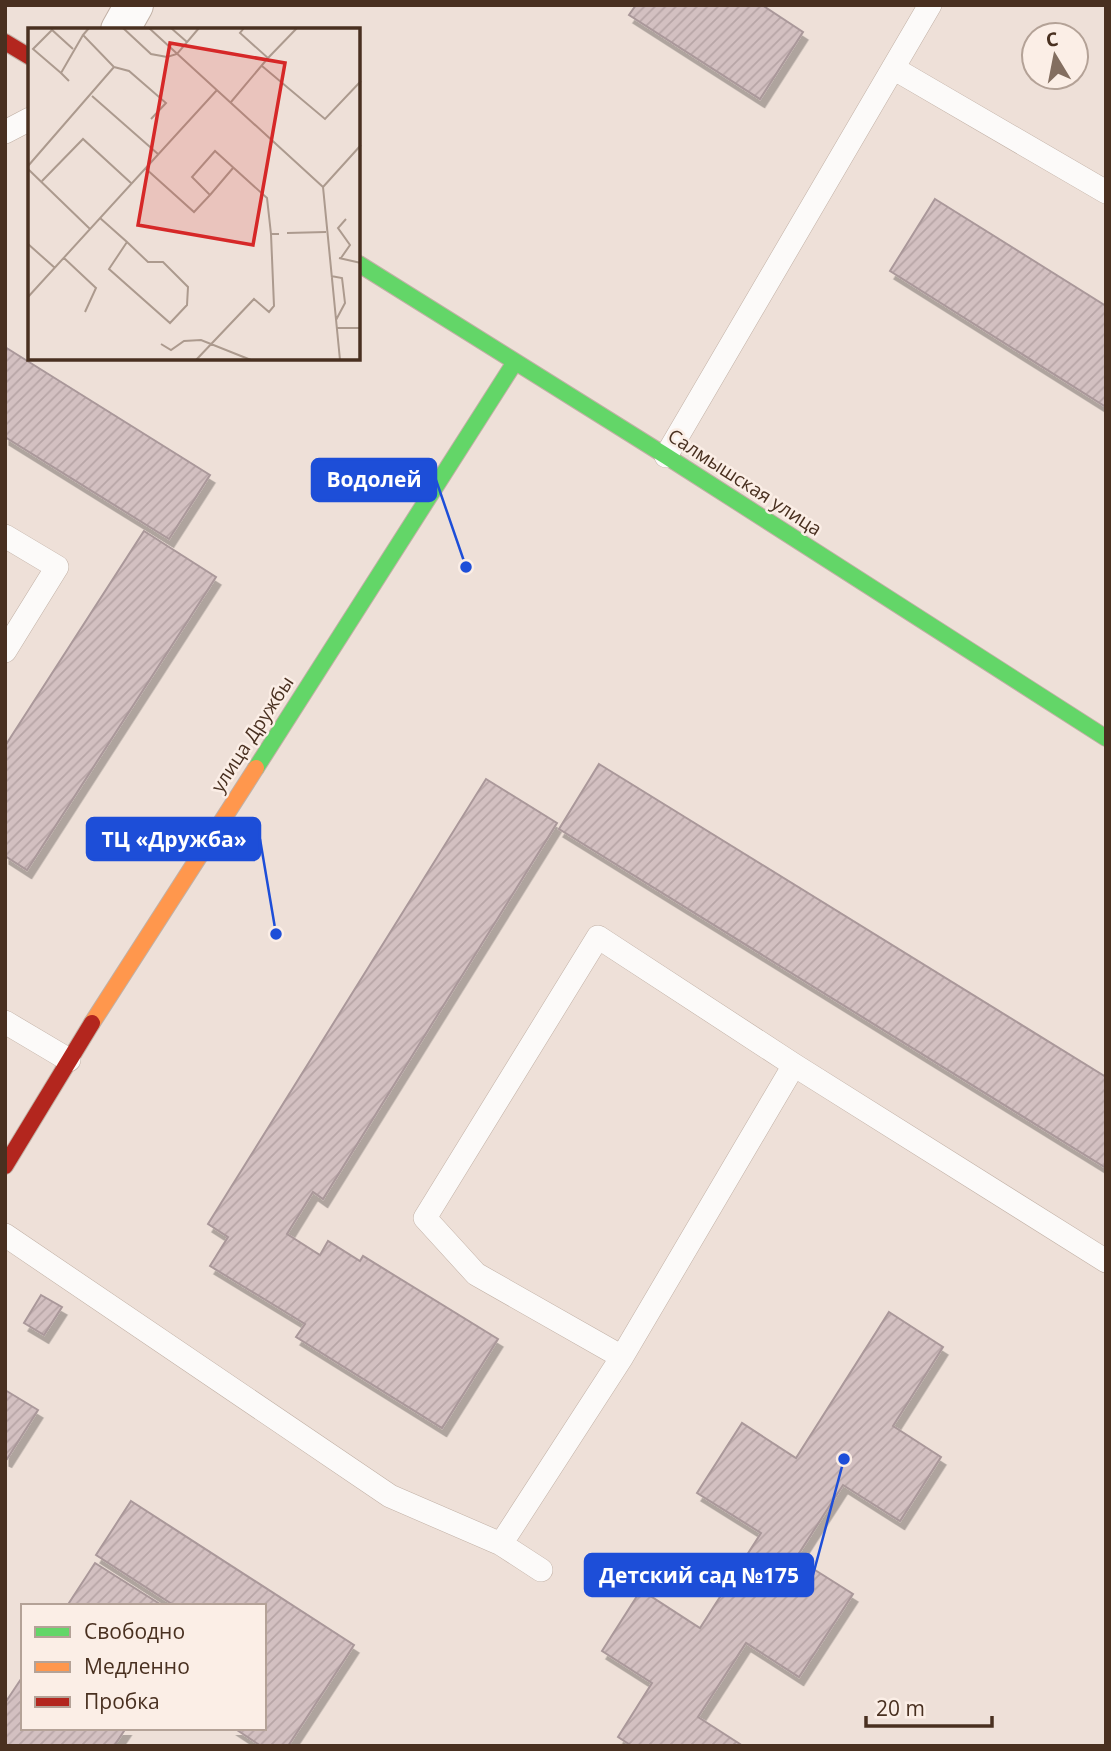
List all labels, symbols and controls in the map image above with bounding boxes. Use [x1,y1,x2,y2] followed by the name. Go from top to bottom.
[1020,21,1090,91] north arrow
[1044,25,1060,53] text: С
[28,28,360,360] inset map
[663,422,827,542] street label: Салмышская улица
[312,459,436,501] callout: Водолей
[326,465,422,493] text: Водолей
[205,671,299,797] street label: улица Дружбы
[87,818,260,860] callout: ТЦ «Дружба»
[101,825,247,853] text: ТЦ «Дружба»
[585,1554,813,1596] callout: Детский сад №175
[599,1561,799,1589] text: Детский сад №175
[21,1604,266,1730] legend
[84,1617,185,1645] text: Свободно
[84,1652,190,1680] text: Медленно
[866,1684,992,1728] scale bar
[84,1687,160,1715] text: Пробка
[876,1694,925,1722] text: 20 m

